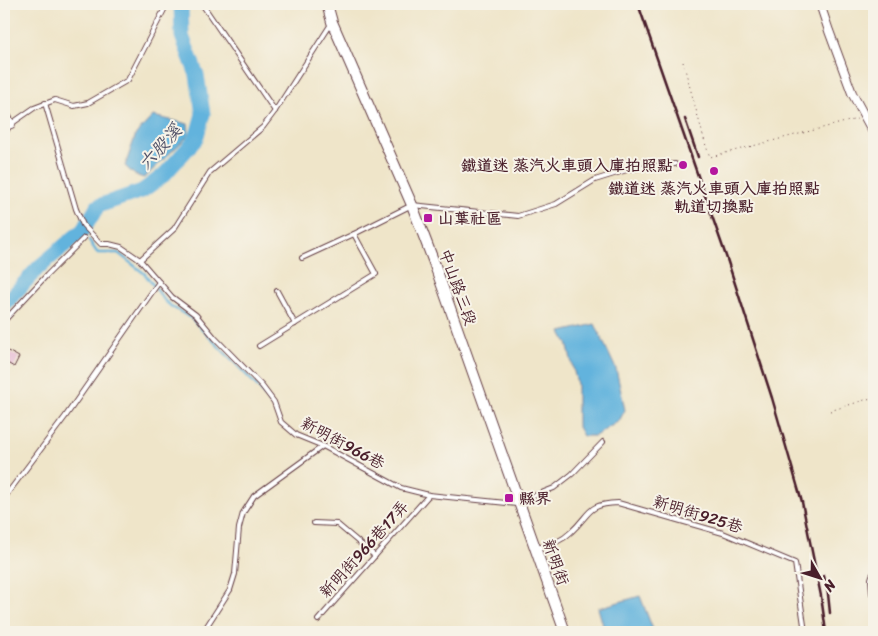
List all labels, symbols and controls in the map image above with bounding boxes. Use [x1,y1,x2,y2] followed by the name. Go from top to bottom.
[130,115,191,178] water label: 六股溪
[461,151,673,180] place label: 鐵道迷 蒸汽火車頭入庫拍照點
[677,159,689,171] marker: 鐵道迷 蒸汽火車頭入庫拍照點
[708,165,720,177] marker: 鐵道迷 蒸汽火車頭入庫拍照點 軌道切換點
[608,174,820,221] place label: 鐵道迷 蒸汽火車頭入庫拍照點 軌道切換點
[438,204,502,233] place label: 山葉社區
[422,212,434,224] marker: 山葉社區
[431,244,485,330] street label: 中山路三段
[296,409,390,477] street label: 新明街966巷
[519,484,551,513] place label: 縣界
[649,487,747,541] street label: 新明街925巷
[503,492,515,504] marker: 縣界
[312,493,416,605] street label: 新明街966巷17弄
[534,534,578,590] street label: 新明街
[796,554,846,604] north arrow
[817,573,843,598] text: N

